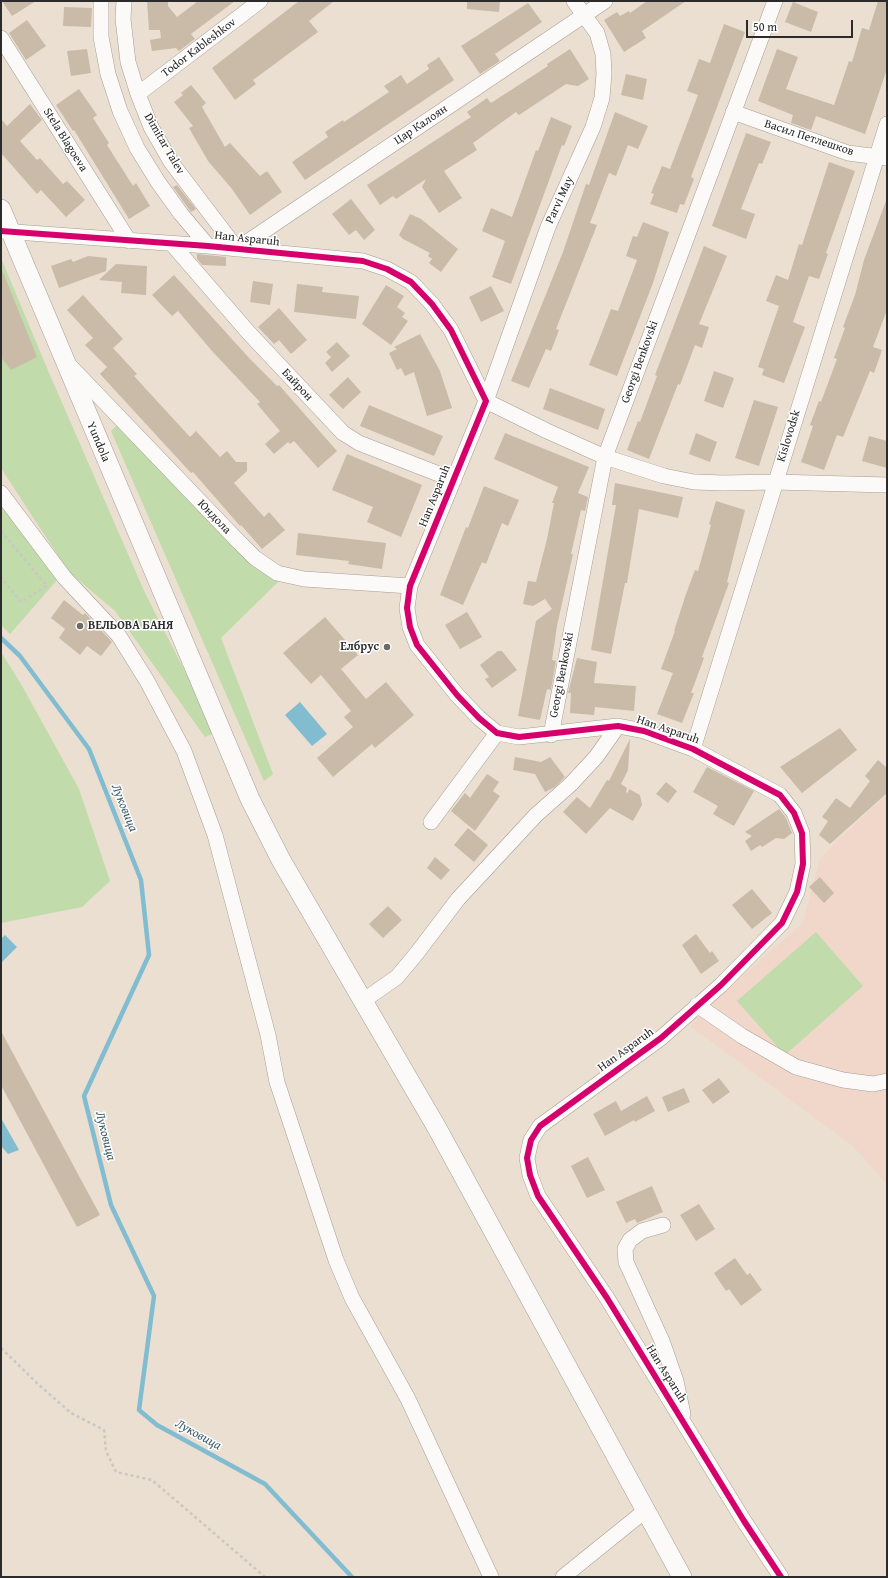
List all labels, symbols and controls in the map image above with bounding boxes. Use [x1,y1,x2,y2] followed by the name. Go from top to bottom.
[748,12,855,38] scale bar
[159,15,239,81] street label: Todor Kableshkov
[753,18,777,35] text: 50 m
[392,102,450,148] street label: Цар Калоян
[40,105,90,175] street label: Stela Blagoeva
[141,111,187,177] street label: Dimitar Talev
[763,117,855,159] street label: Васил Петлешков
[543,174,577,226] street label: Parvi May
[214,228,280,250] street label: Han Asparuh
[618,319,662,405] street label: Georgi Benkovski
[278,366,316,404] street label: Байрон
[774,408,804,464] street label: Kislovodsk
[83,420,113,464] street label: Yundola
[416,463,454,529] street label: Han Asparuh
[194,497,234,537] street label: Юндола
[88,619,173,633] place label: ВЕЛЬОВА БАНЯ
[75,621,85,631] marker: ВЕЛЬОВА БАНЯ
[547,631,577,719] street label: Georgi Benkovski
[340,640,379,654] place label: Елбрус
[382,642,392,652] marker: Елбрус
[635,713,701,747] street label: Han Asparuh
[107,782,141,834] water label: Луковица
[595,1025,657,1075] street label: Han Asparuh
[91,1110,119,1162] water label: Луковица
[643,1342,689,1406] street label: Han Asparuh
[172,1416,224,1454] water label: Луковица

